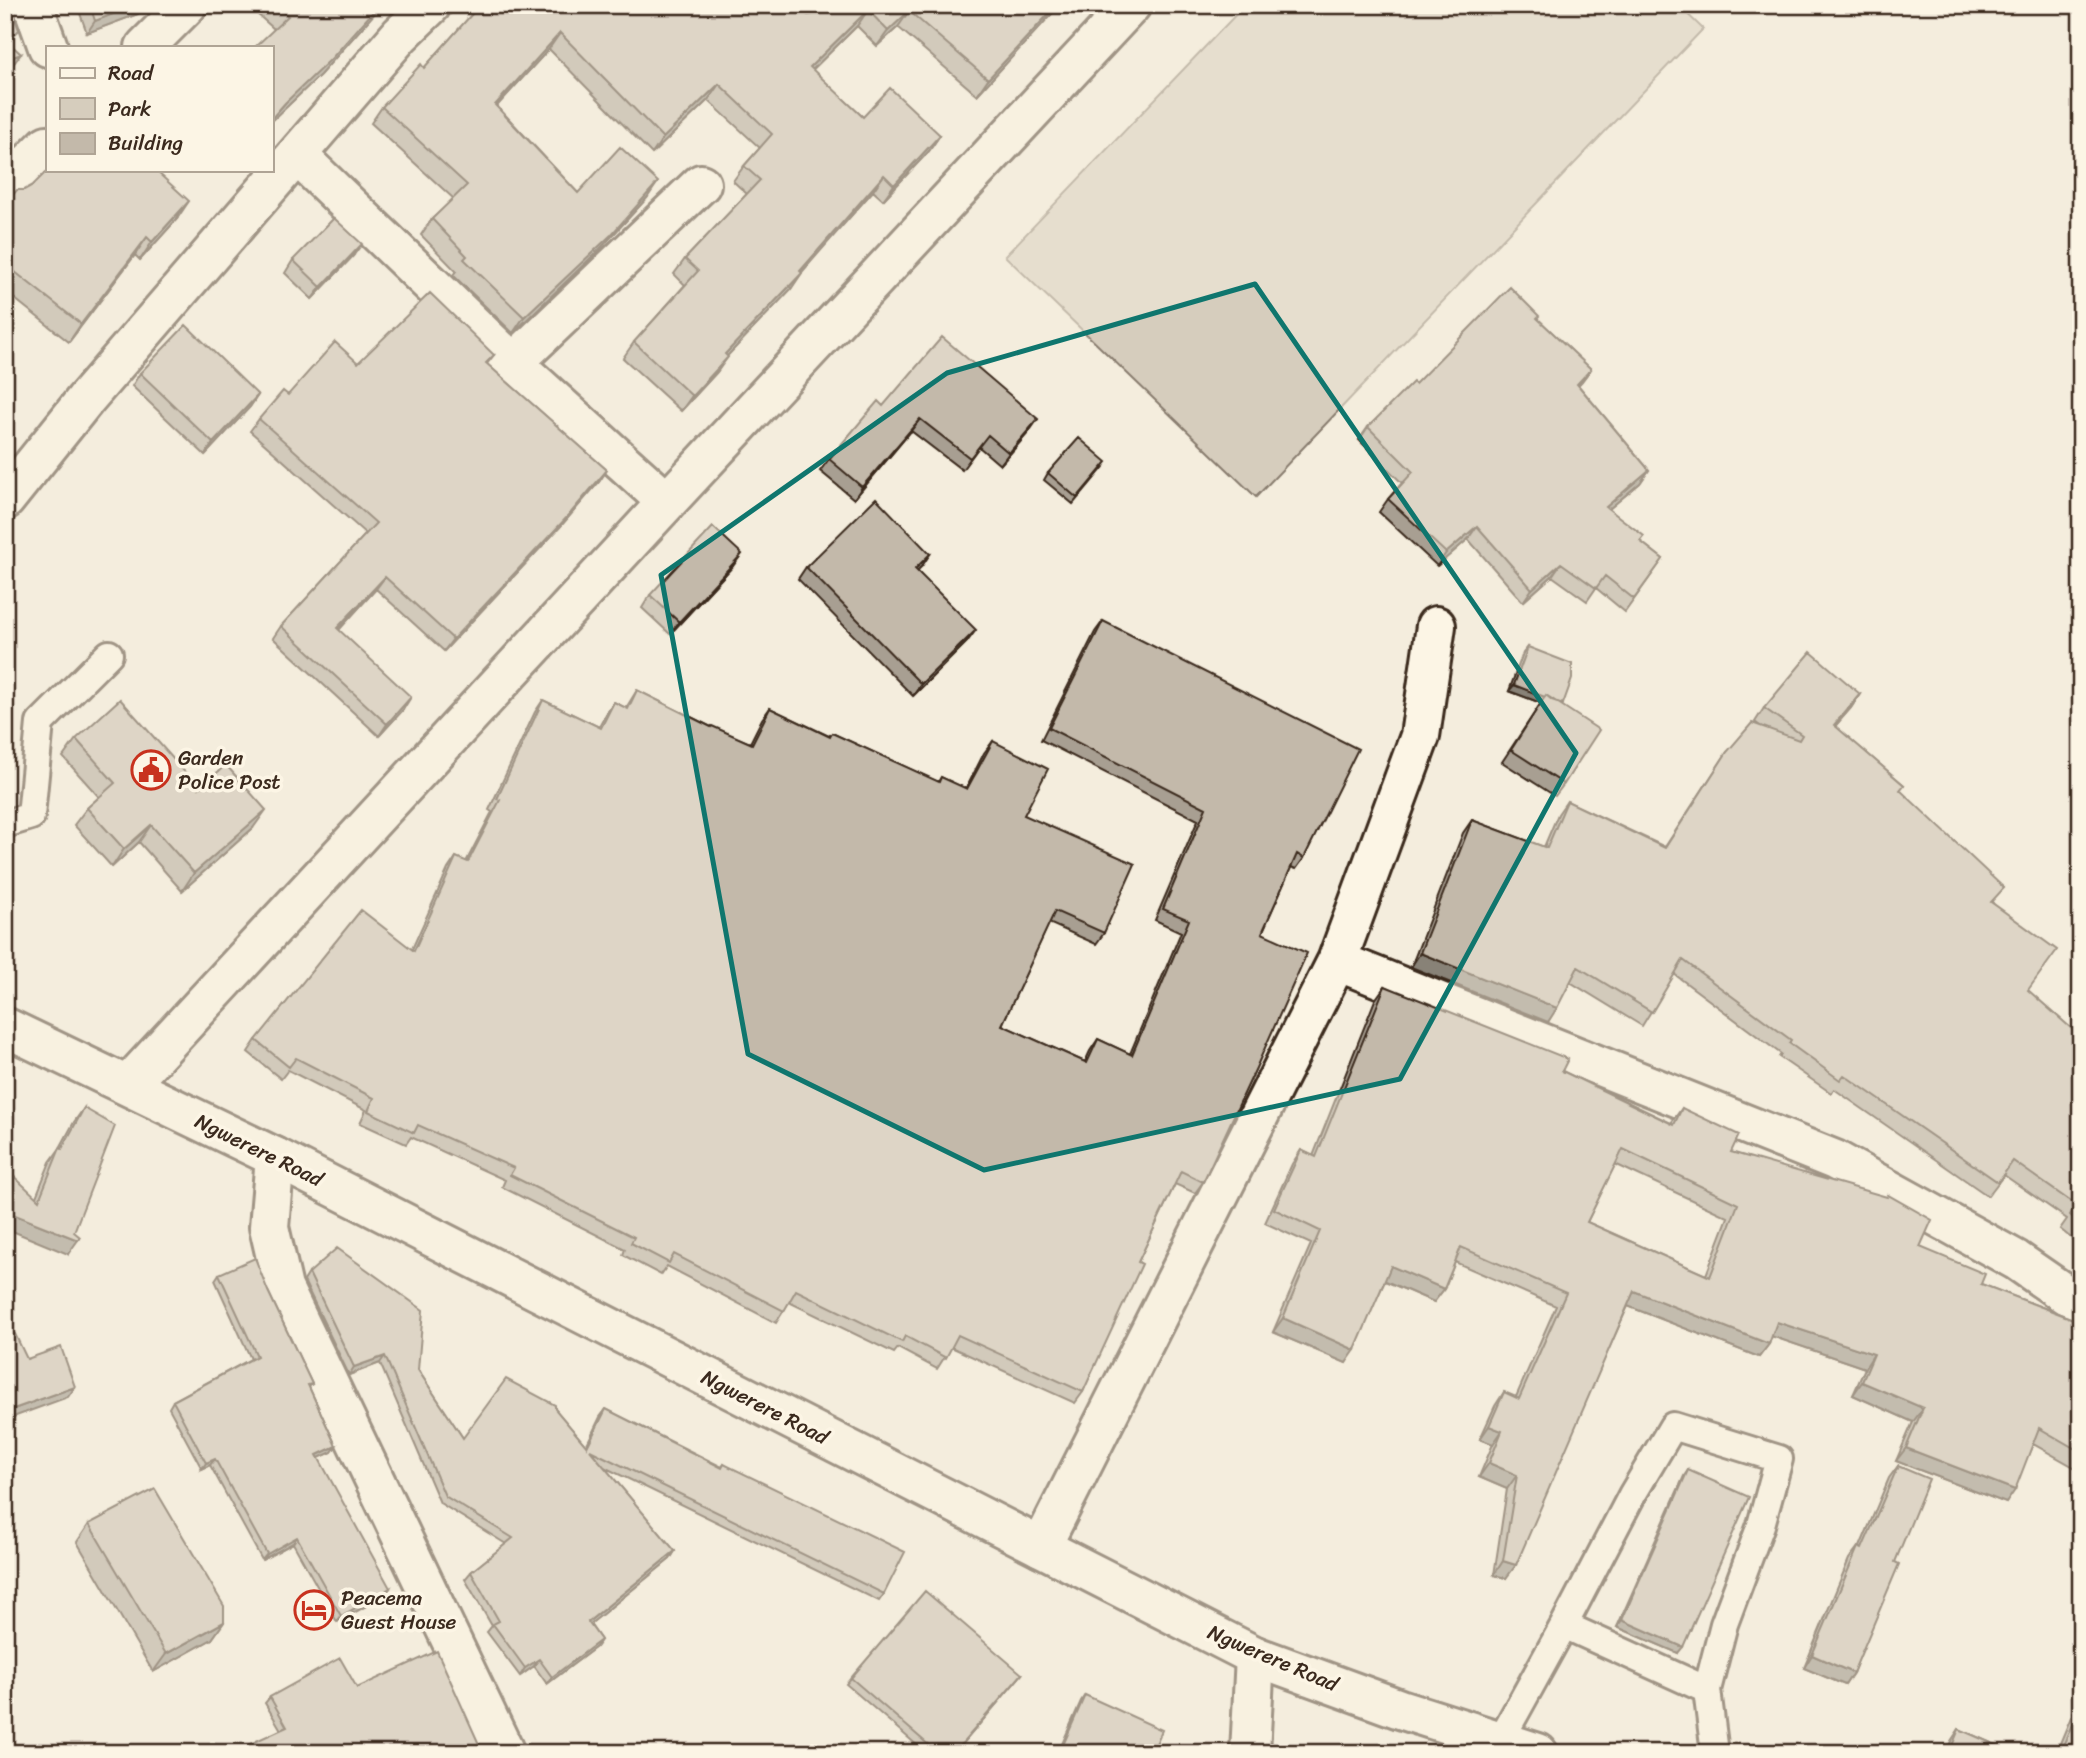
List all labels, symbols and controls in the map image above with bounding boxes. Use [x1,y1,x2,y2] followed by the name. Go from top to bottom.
[46,46,273,172] legend
[108,54,155,92] text: Road
[108,90,151,128] text: Park
[108,124,184,162] text: Building
[178,739,280,801] place label: Garden Police Post
[130,749,172,791] public building icon: Garden Police Post
[188,1102,332,1198] street label: Ngwerere Road
[694,1358,837,1456] street label: Ngwerere Road
[341,1579,457,1641] place label: Peacema Guest House
[293,1589,335,1631] hotel icon: Peacema Guest House
[1202,1613,1346,1703] street label: Ngwerere Road

